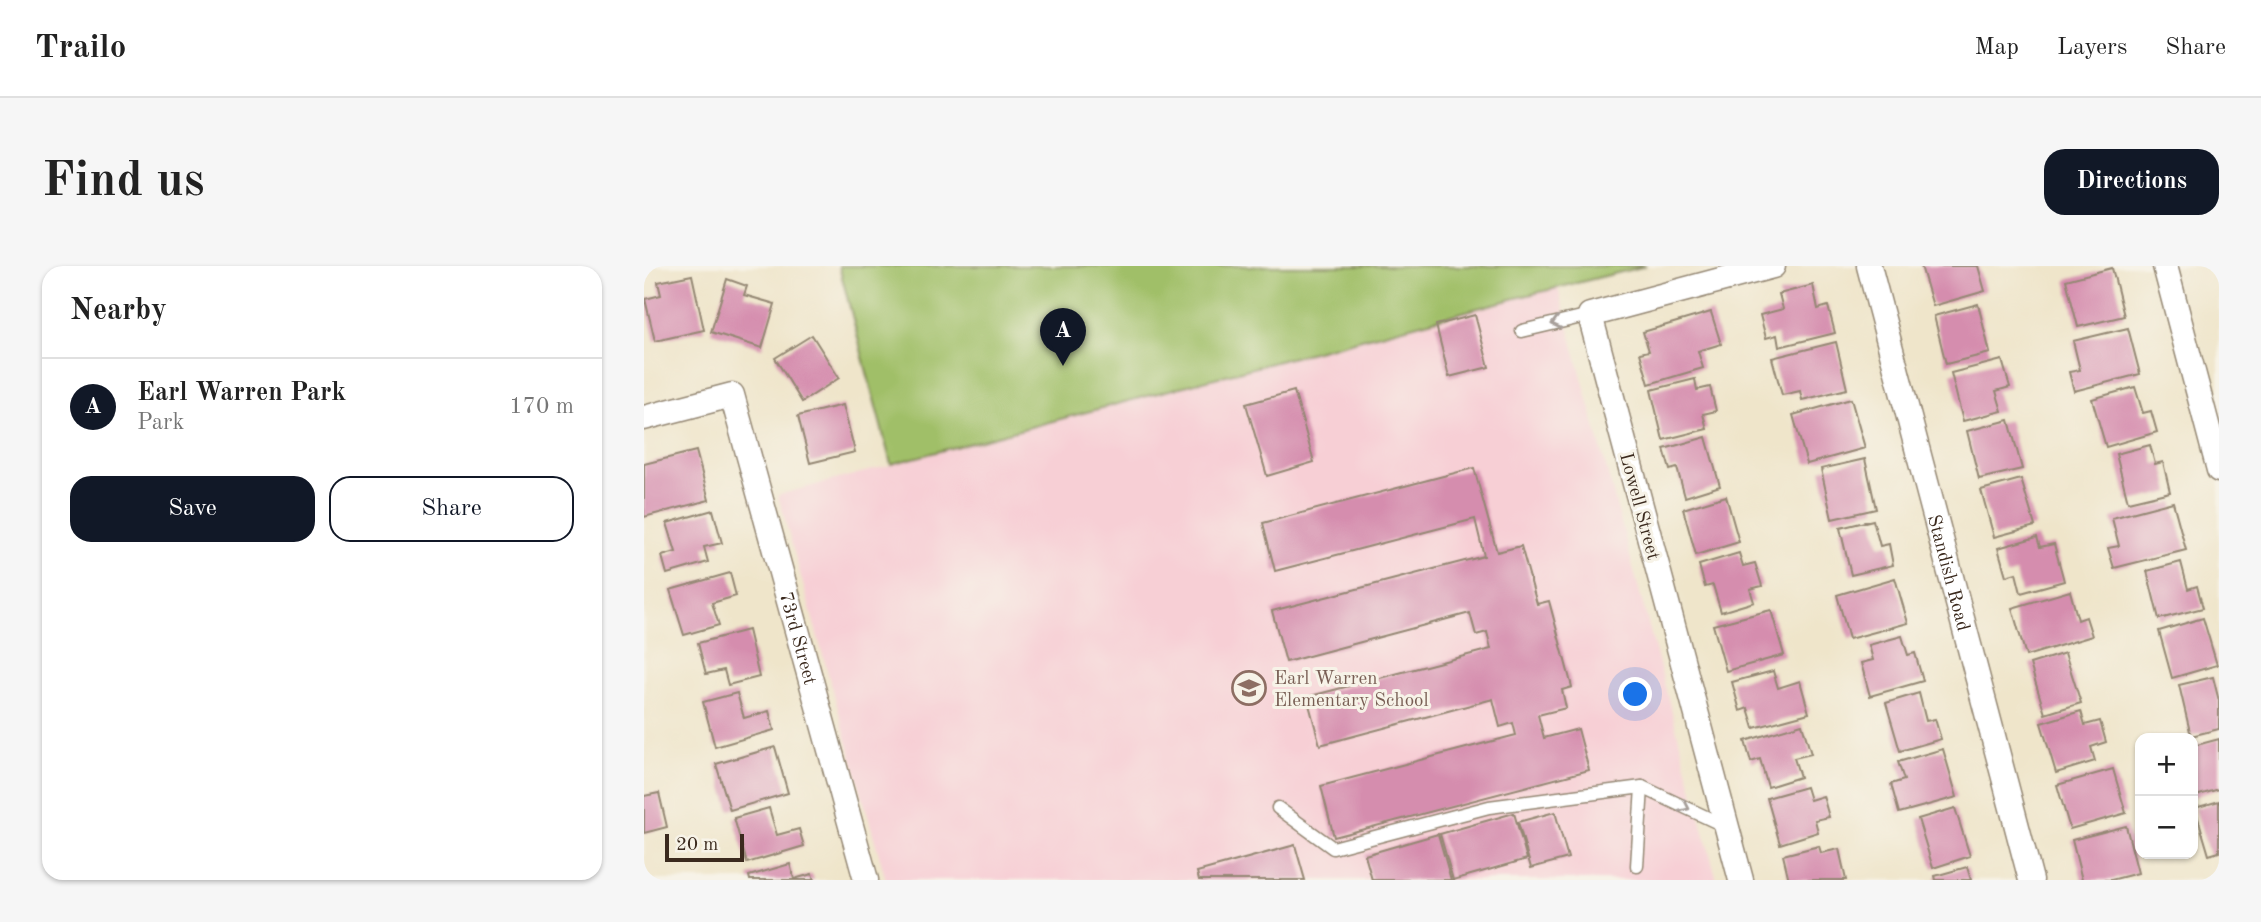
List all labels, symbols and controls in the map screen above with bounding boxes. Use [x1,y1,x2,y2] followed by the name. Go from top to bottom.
[35,32,126,65] text: Trailo
[1975,36,2019,60] text: Map
[2057,36,2127,60] text: Layers
[2165,36,2226,60] text: Share
[2044,149,2219,215] button: Directions
[42,158,205,207] text: Find us
[70,296,167,326] text: Nearby
[1040,308,1086,366] pin: A
[1550,315,1562,329] one-way arrow
[137,380,346,406] text: Earl Warren Park
[84,395,102,418] text: A
[509,395,574,418] text: 170 m
[137,411,184,434] text: Park
[1615,451,1662,562] street label: Lowell Street
[70,476,315,542] button: Save
[329,476,574,542] button: Share
[1923,513,1972,633] street label: Standish Road
[775,590,819,687] street label: 73rd Street
[1230,669,1268,707] school or university icon: Earl Warren Elementary School
[1274,670,1429,711] place label: Earl Warren Elementary School
[1618,677,1652,711] your location
[2135,733,2198,859] map controls
[2135,733,2198,796] button: +
[2135,796,2198,859] button: −
[1678,799,1690,813] one-way arrow
[665,831,744,863] scale bar
[676,836,718,855] text: 20 m

